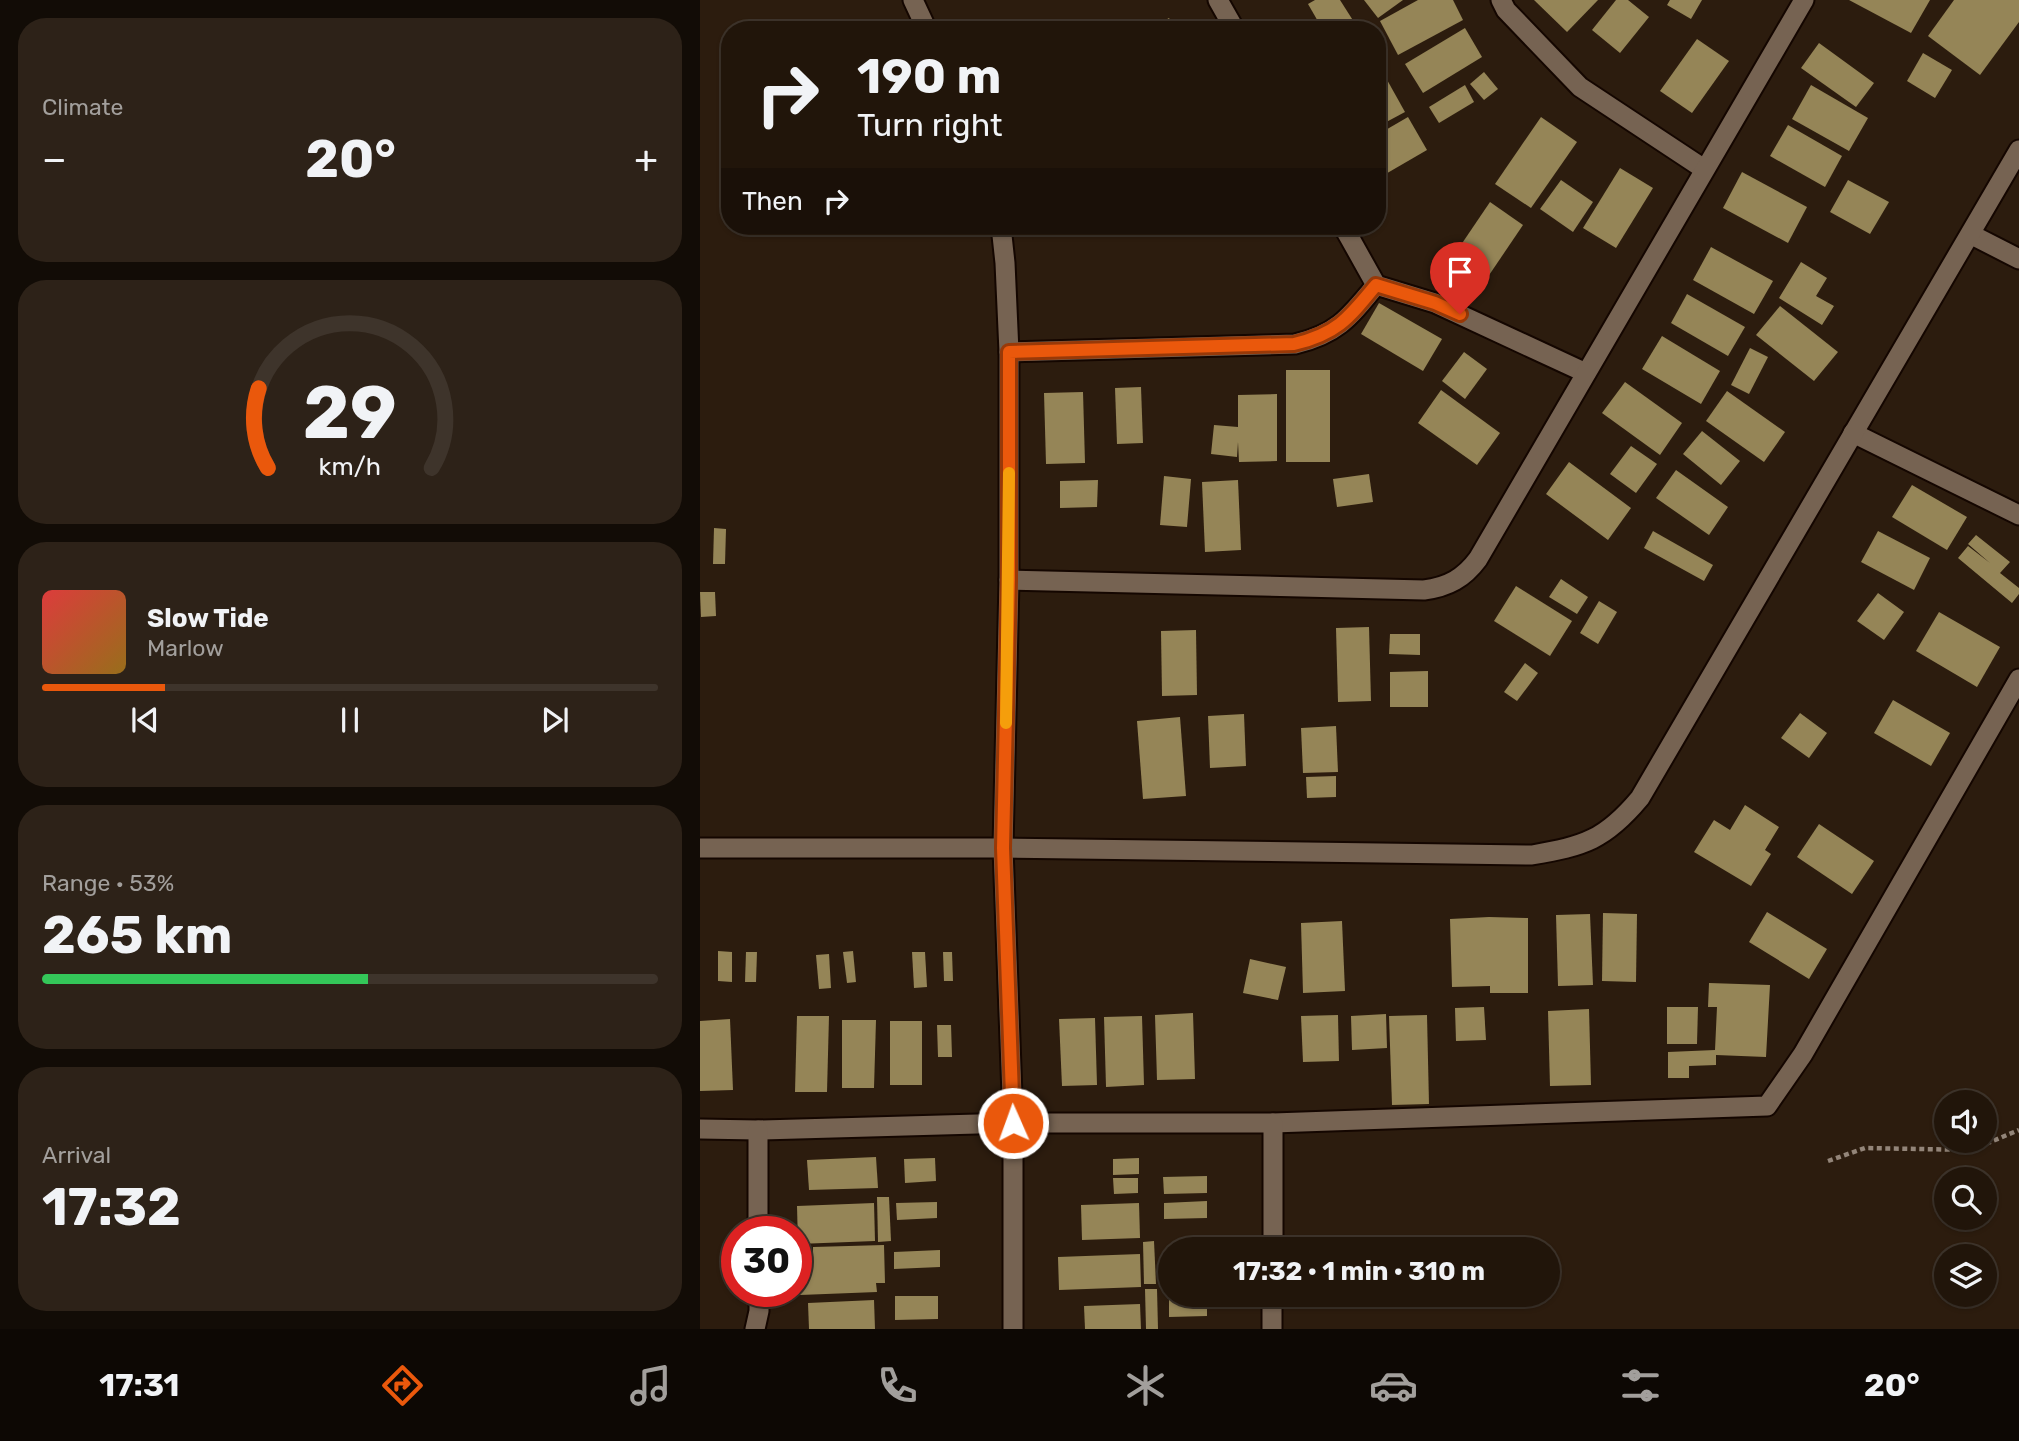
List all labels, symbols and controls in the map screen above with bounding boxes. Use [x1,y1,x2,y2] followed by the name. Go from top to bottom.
[857,47,1001,105] text: 190 m
[742,49,833,140] icon: right
[42,93,123,121] text: Climate
[857,106,1002,144] text: Turn right
[305,128,396,190] text: 20°
[42,136,67,182] text: −
[634,136,658,182] text: +
[817,182,855,220] icon: right
[742,186,803,217] text: Then
[1430,242,1490,314] pin
[1441,253,1479,291] icon: arrive
[303,371,397,457] text: 29
[319,452,381,481] text: km/h
[147,603,269,634] text: Slow Tide
[147,634,224,662] text: Marlow
[126,701,164,739] icon: previous
[331,701,369,739] icon: pause
[536,701,574,739] icon: next
[42,869,174,897] text: Range · 53%
[42,904,232,966] text: 265 km
[976,1086,1050,1160] position arrow
[1934,1090,1997,1307] map controls
[1934,1090,1997,1153] button: sound
[42,1141,111,1169] text: Arrival
[1934,1167,1997,1230] button: search
[42,1176,181,1238] text: 17:32
[721,1216,812,1307] speed limit sign: 30
[1934,1244,1997,1307] button: layers
[1233,1256,1485,1287] text: 17:32 · 1 min · 310 m
[378,1361,427,1410] icon: directions
[626,1361,675,1410] icon: music
[873,1361,922,1410] icon: phone
[1121,1361,1170,1410] icon: climate
[1369,1361,1418,1410] icon: car
[1616,1361,1665,1410] icon: filters
[99,1366,179,1404] text: 17:31
[1864,1366,1920,1404] text: 20°

